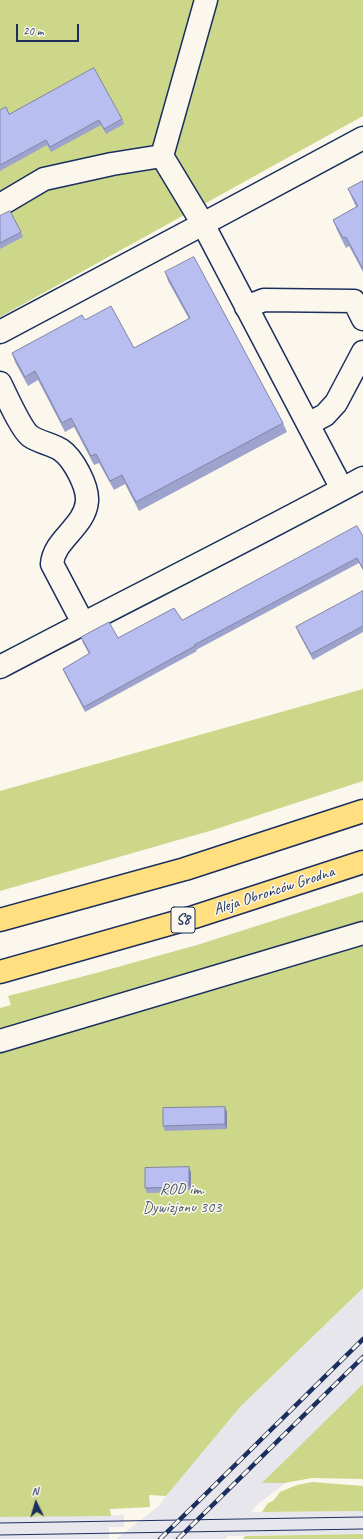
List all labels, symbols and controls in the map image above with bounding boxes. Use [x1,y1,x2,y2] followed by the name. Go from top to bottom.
[18,16,81,42] scale bar
[23,23,43,39] text: 20 m
[211,862,337,920] street label: Aleja Obrońców Grodna
[171,907,195,933] road number: S8
[143,1180,221,1218] park label: ROD im. Dywizjonu 303
[16,1483,56,1523] north arrow
[31,1484,39,1498] text: N

